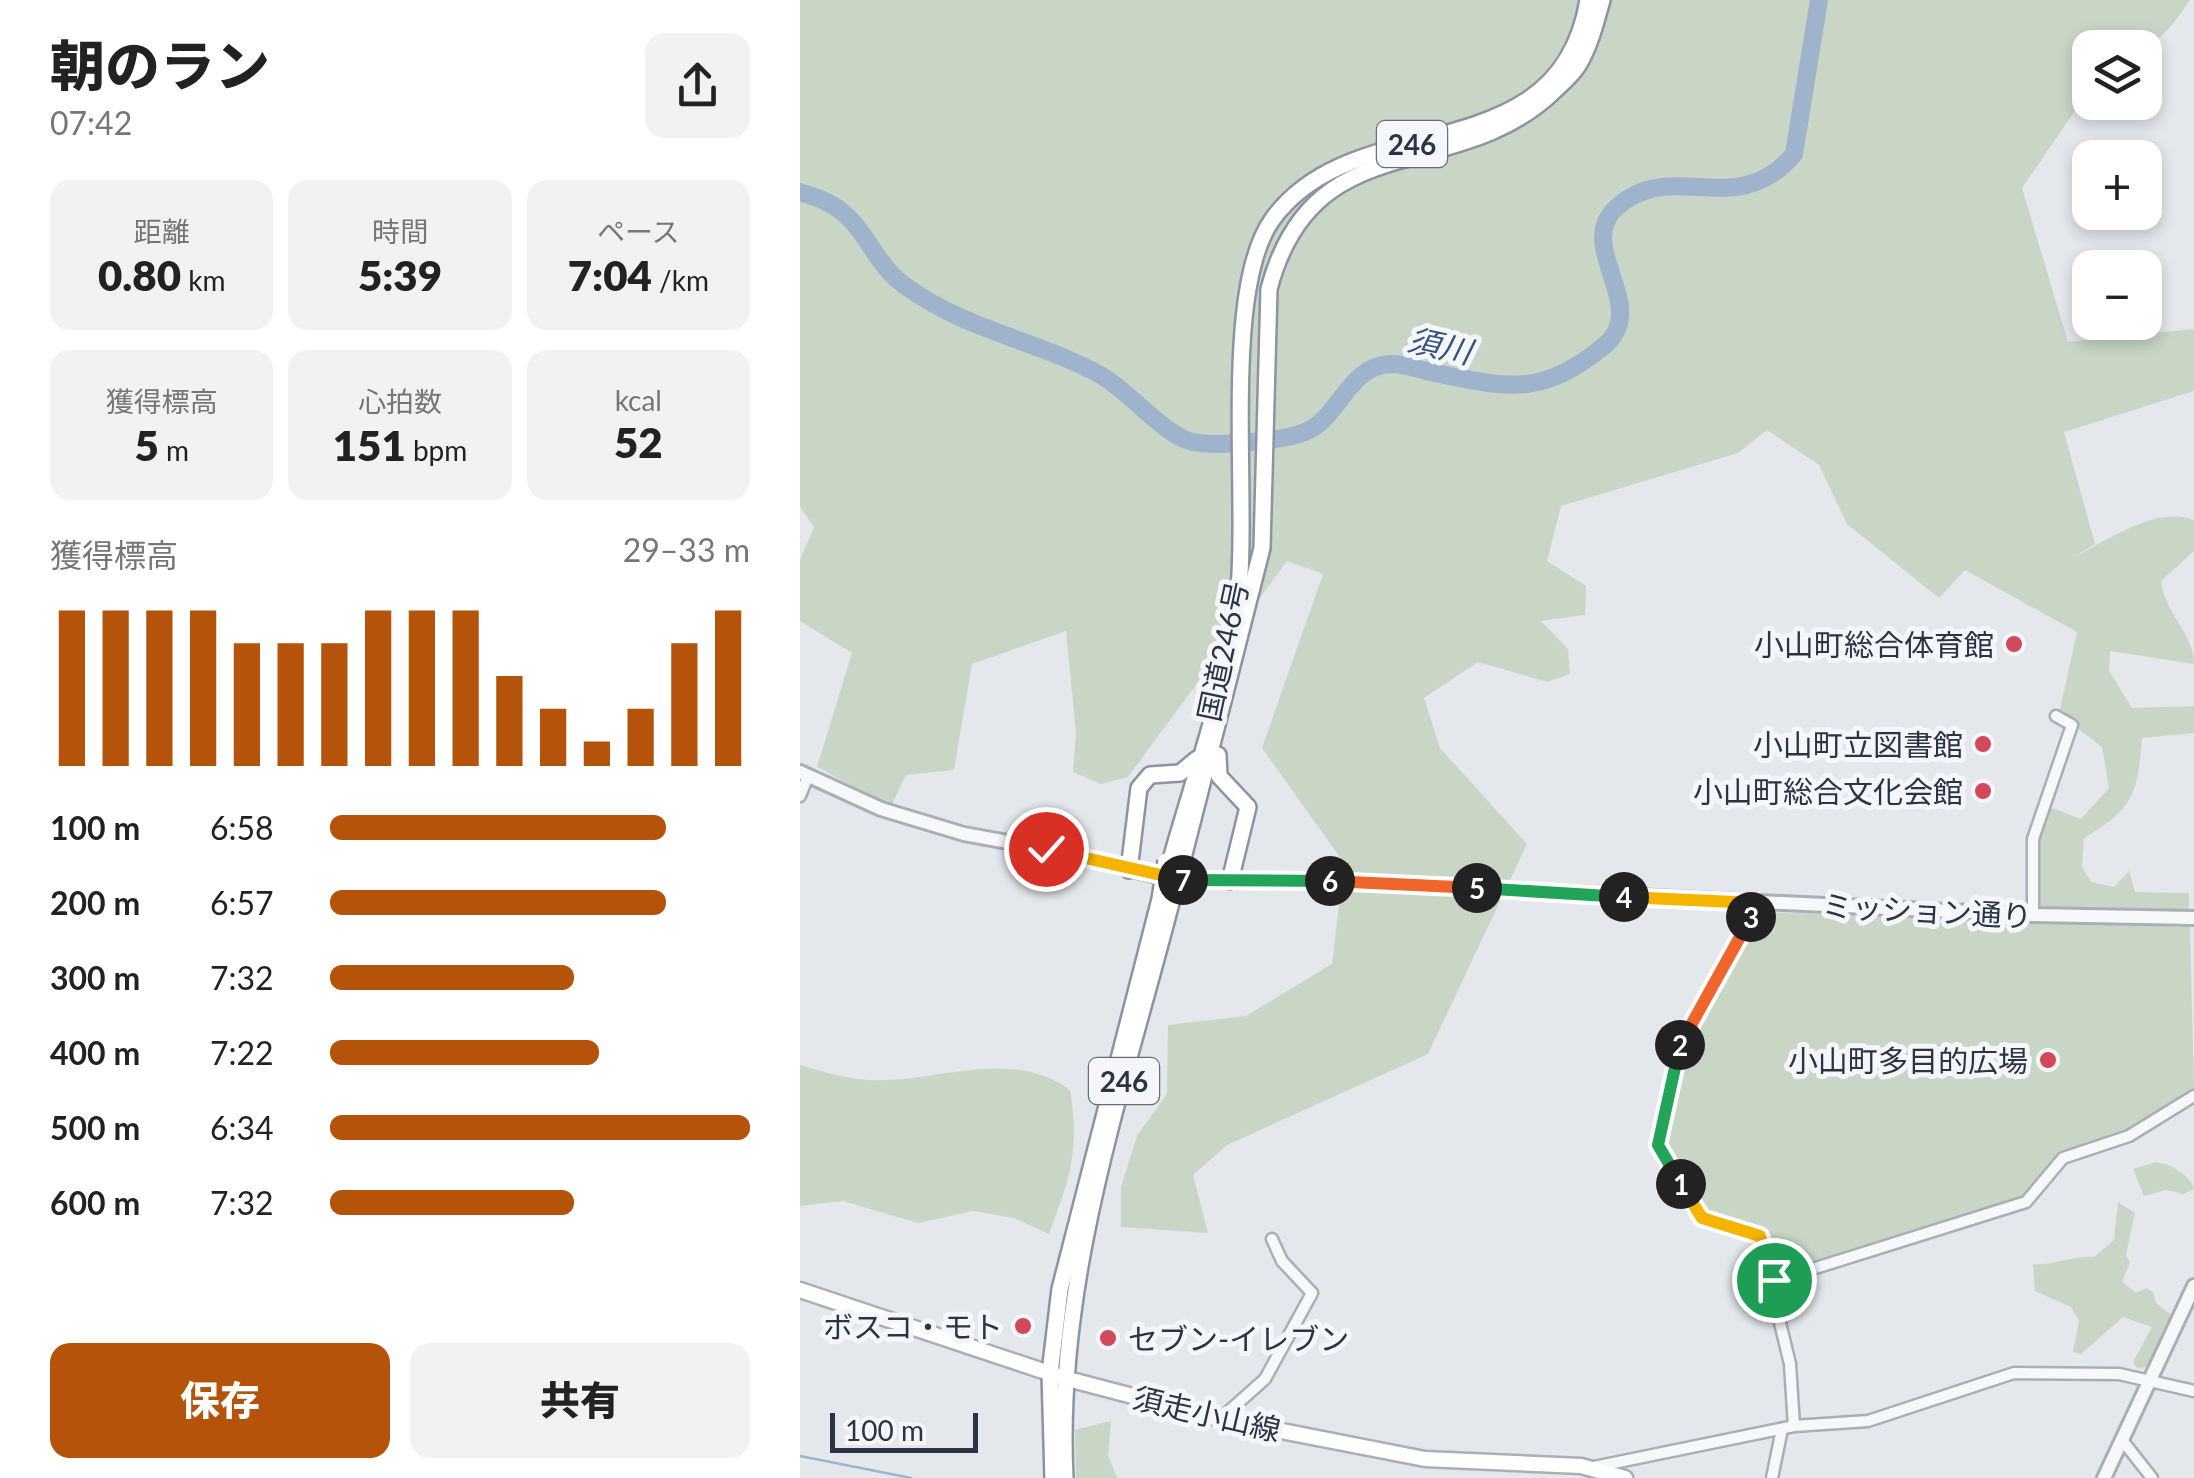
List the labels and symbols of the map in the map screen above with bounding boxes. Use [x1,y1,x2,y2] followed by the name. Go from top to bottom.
[1377,121,1447,167] road number: 246
[1405,319,1478,371] water label: 須川
[1190,578,1254,724] street label: 国道246号
[1754,626,1994,662] place label: 小山町総合体育館
[2003,633,2025,655] marker: 小山町総合体育館
[1753,726,1963,762] place label: 小山町立図書館
[1972,733,1994,755] marker: 小山町立図書館
[1693,773,1963,809] place label: 小山町総合文化会館
[1972,780,1994,802] marker: 小山町総合文化会館
[1004,807,1089,892] pin
[1158,855,1208,905] pin: 7
[1305,856,1355,906] pin: 6
[1452,863,1502,913] pin: 5
[1599,872,1649,922] pin: 4
[1821,887,2033,933] street label: ミッション通り
[1726,892,1776,942] pin: 3
[1655,1020,1705,1070] pin: 2
[1788,1042,2028,1078] place label: 小山町多目的広場
[2037,1049,2059,1071] marker: 小山町多目的広場
[1089,1058,1159,1104] road number: 246
[1656,1159,1706,1209] pin: 1
[1732,1238,1817,1323] pin
[823,1308,1003,1344] place label: ボスコ・モト
[1012,1315,1034,1337] marker: ボスコ・モト
[1128,1320,1349,1356] place label: セブン-イレブン
[1097,1327,1119,1349] marker: セブン-イレブン
[1130,1379,1284,1447] street label: 須走小山線
[830,1408,978,1452] scale bar

